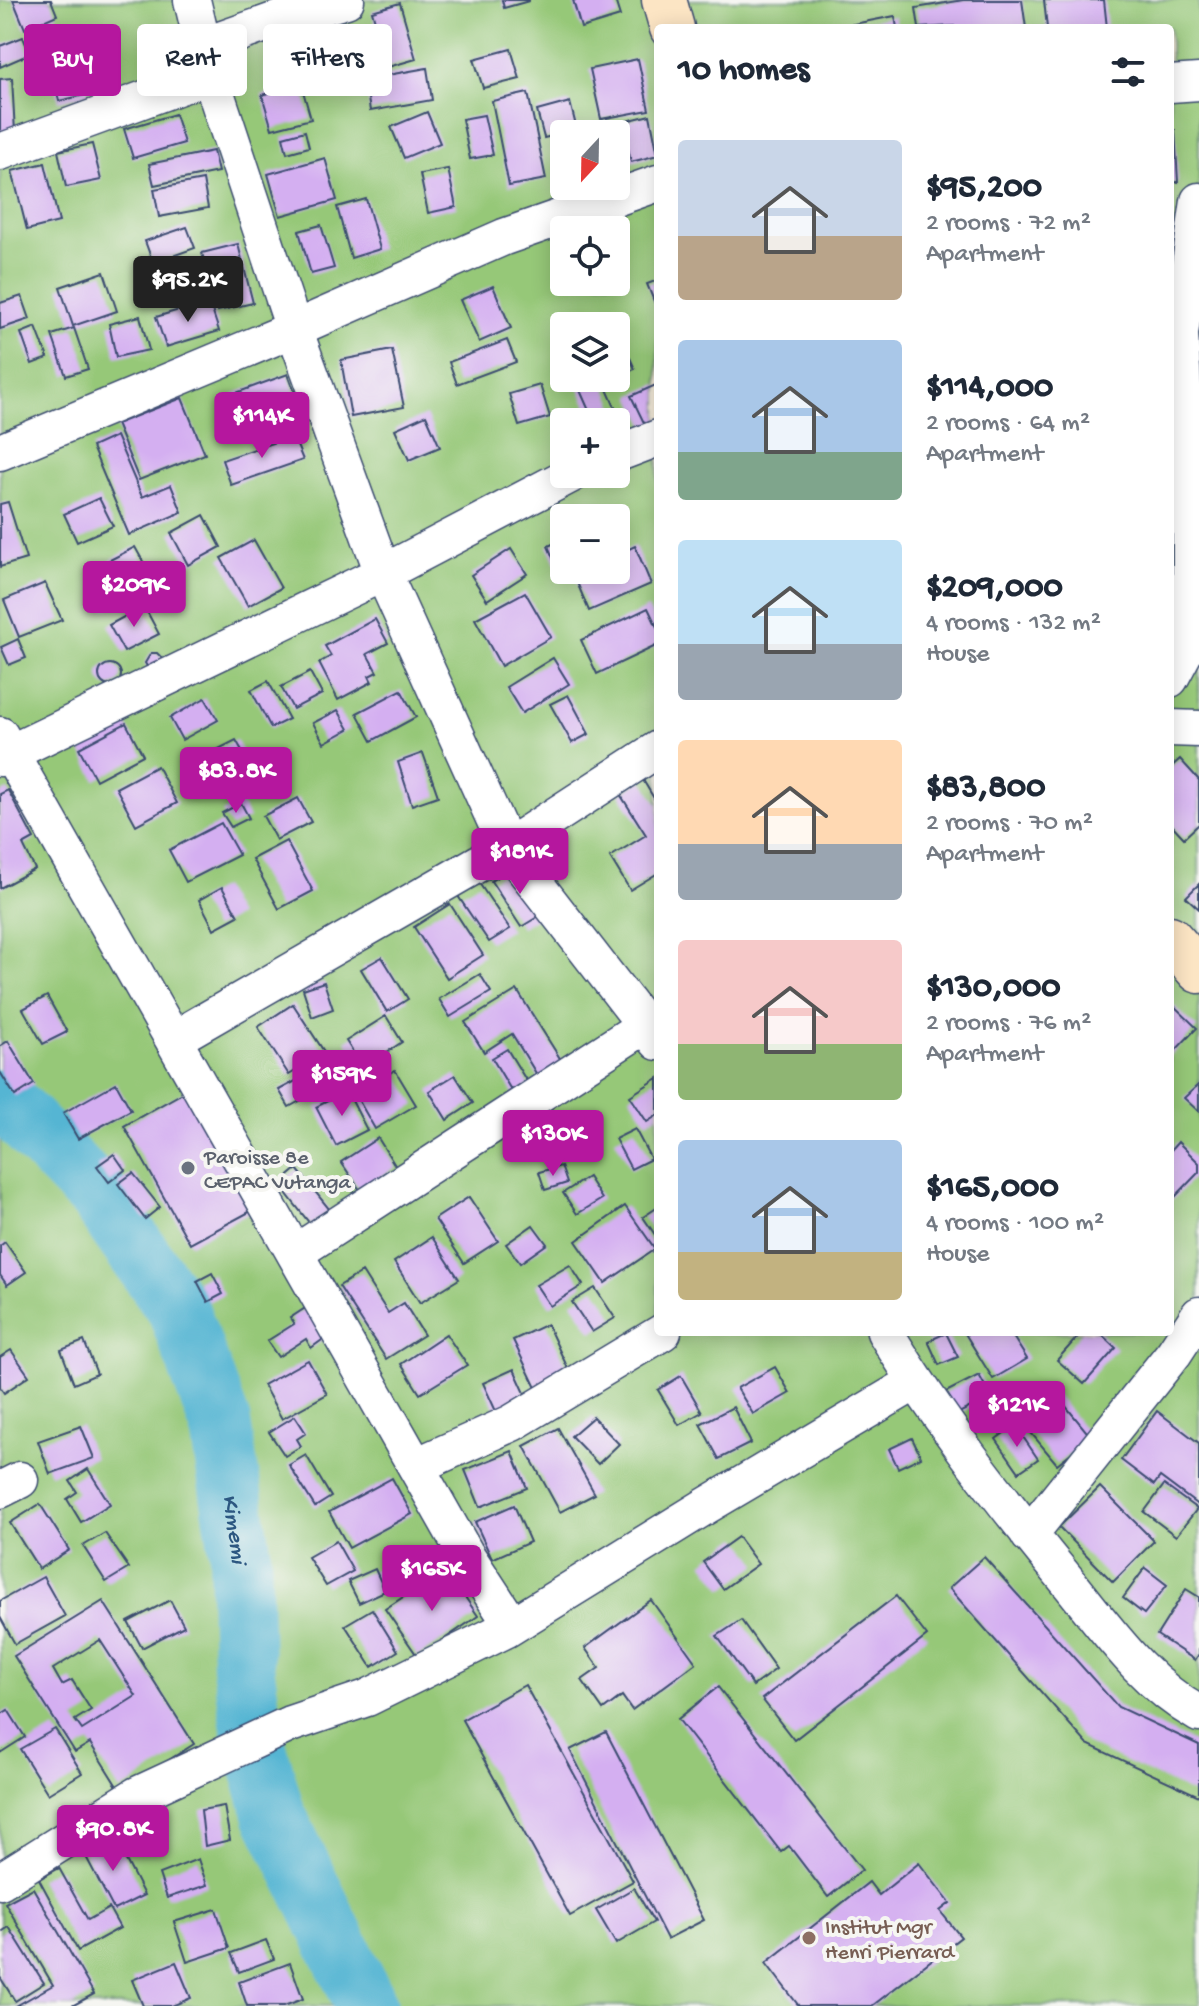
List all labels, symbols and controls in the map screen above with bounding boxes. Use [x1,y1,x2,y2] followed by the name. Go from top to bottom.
[24,24,121,96] chip: Buy
[137,24,247,96] chip: Rent
[263,24,392,96] chip: Filters
[1106,50,1150,94] icon: filters
[678,52,809,92] text: 10 homes
[550,120,630,200] north arrow
[550,120,630,584] map controls
[926,169,1042,209] text: $95,200
[742,172,838,268] icon: home
[926,209,1091,240] text: 2 rooms · 72 m²
[550,216,630,296] button: locate
[926,240,1043,271] text: Apartment
[123,256,253,324] pin: $95.2K
[151,266,225,297] text: $95.2K
[550,312,630,392] button: layers
[926,369,1053,409] text: $114,000
[742,372,838,468] icon: home
[206,392,318,460] pin: $114K
[232,402,292,433] text: $114K
[550,408,630,488] button: +
[926,409,1090,440] text: 2 rooms · 64 m²
[926,440,1043,471] text: Apartment
[550,504,630,584] button: −
[78,561,190,629] pin: $209K
[926,569,1063,609] text: $209,000
[101,571,167,602] text: $209K
[742,572,838,668] icon: home
[926,609,1101,640] text: 4 rooms · 132 m²
[926,640,990,671] text: House
[171,747,301,815] pin: $83.8K
[198,757,274,788] text: $83.8K
[926,769,1045,809] text: $83,800
[742,772,838,868] icon: home
[926,809,1093,840] text: 2 rooms · 70 m²
[464,828,576,896] pin: $181K
[489,838,551,869] text: $181K
[926,840,1043,871] text: Apartment
[926,969,1061,1009] text: $130,000
[742,972,838,1068] icon: home
[926,1009,1091,1040] text: 2 rooms · 76 m²
[926,1040,1043,1071] text: Apartment
[286,1050,398,1118] pin: $159K
[310,1060,374,1091] text: $159K
[497,1110,609,1178] pin: $130K
[521,1120,585,1151] text: $130K
[203,1146,352,1197] place label: Paroisse 8e CEPAC Vutanga
[179,1159,197,1177] marker: Paroisse 8e CEPAC Vutanga
[926,1169,1059,1209] text: $165,000
[742,1172,838,1268] icon: home
[926,1209,1104,1240] text: 4 rooms · 100 m²
[926,1240,990,1271] text: House
[961,1381,1073,1449] pin: $121K
[987,1391,1047,1422] text: $121K
[213,1493,252,1567] water label: Kimemi
[376,1545,488,1613] pin: $165K
[400,1555,464,1586] text: $165K
[48,1805,178,1873] pin: $90.8K
[75,1815,151,1846] text: $90.8K
[825,1916,956,1967] place label: Institut Mgr Henri Pierrard
[800,1929,818,1947] marker: Institut Mgr Henri Pierrard

